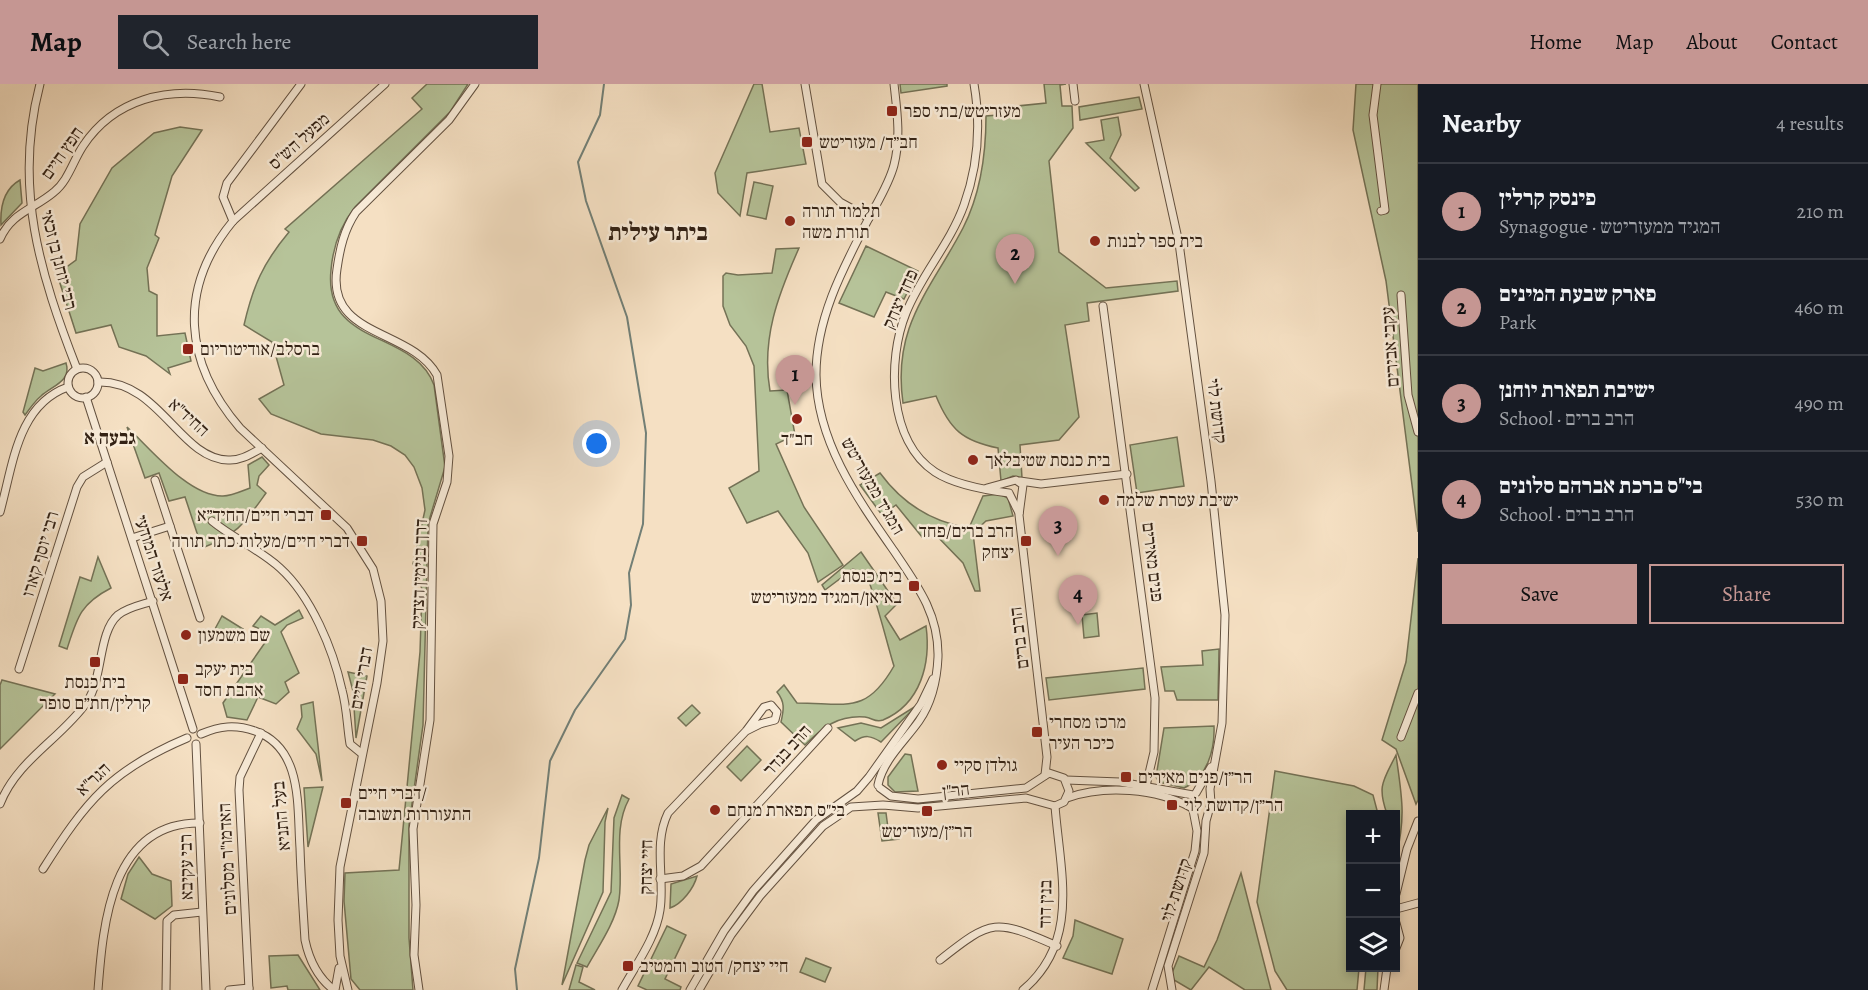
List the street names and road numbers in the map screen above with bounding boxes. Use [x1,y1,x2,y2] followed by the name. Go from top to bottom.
[263,107,335,175] street label: מפעל הש"ס
[35,122,89,184] street label: חפץ חיים
[35,207,83,313] street label: רבי יוחנן בן זכאי
[876,265,924,333] street label: פחד יצחק
[1375,306,1405,388] street label: עקבי אבירים
[1201,377,1233,445] street label: קדושת לוי
[163,392,215,442] street label: החיד"א
[835,433,911,539] street label: המגיד ממעזריטש
[16,508,64,600] street label: רבי יוסף קארו
[129,512,179,604] street label: אלעזר המודעי
[405,518,433,630] street label: דרך בנימין הצדיק
[1136,521,1170,603] street label: פנים מאירים
[1003,606,1035,670] street label: הרב ברים
[344,645,378,711] street label: דברי חיים
[757,719,817,781] street label: הרב בנדר
[71,757,115,801] street label: הגר"א
[941,777,971,803] street label: הר"ן
[266,780,296,852] street label: בעל התניא
[212,802,242,916] street label: האדמו"ר מסלונים
[173,834,199,900] street label: רבי עקיבא
[634,839,658,895] street label: חיי יצחק
[1154,855,1198,925] street label: קדושת לוי
[1033,879,1057,928] street label: בנין דוד

